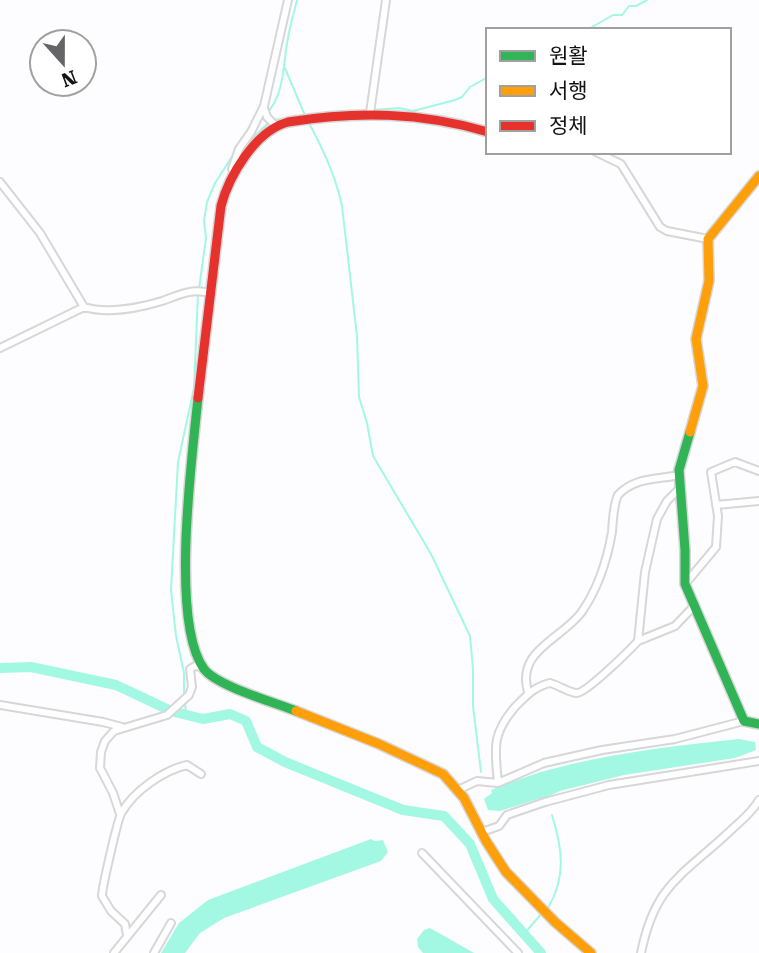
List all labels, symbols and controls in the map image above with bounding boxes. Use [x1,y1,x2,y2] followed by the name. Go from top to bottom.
[28,28,98,98] north arrow
[486,28,731,154] legend
[549,44,588,68] text: 원활
[58,65,80,92] text: N
[549,79,588,103] text: 서행
[549,114,588,138] text: 정체

